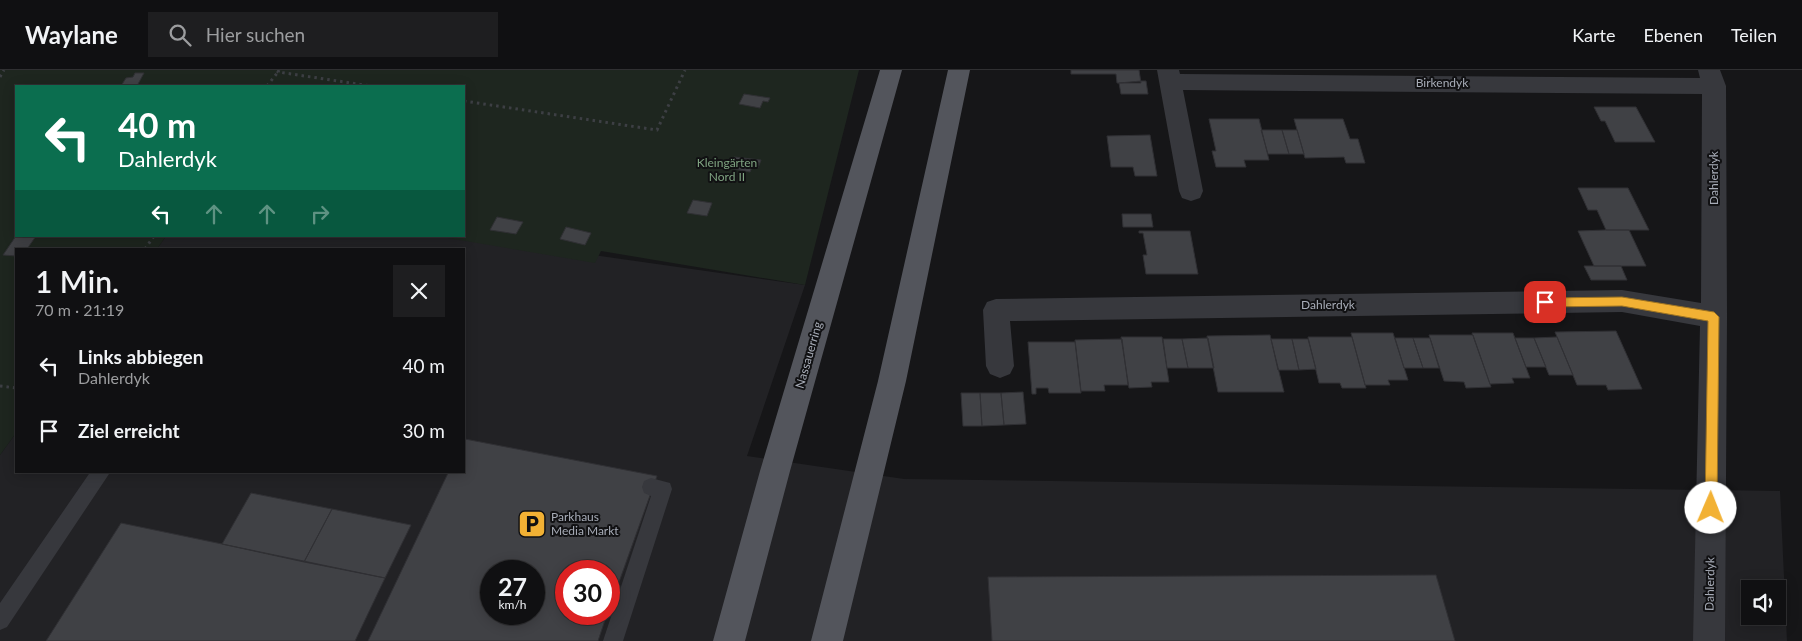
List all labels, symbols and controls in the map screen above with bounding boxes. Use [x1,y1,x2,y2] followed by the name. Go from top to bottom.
[148,12,498,57] search box
[25,20,118,49] text: Waylane
[166,21,194,49] icon: search
[206,23,305,46] text: Hier suchen
[1572,24,1615,46] text: Karte
[1643,24,1703,46] text: Ebenen
[1731,24,1777,46] text: Teilen
[1416,75,1469,90] street label: Birkendyk
[118,103,196,145] text: 40 m
[35,105,100,170] icon: left
[118,145,217,172] text: Dahlerdyk
[1706,150,1721,205] street label: Dahlerdyk
[697,155,757,184] park label: Kleingärten Nord II
[147,200,175,228] icon: left
[200,200,228,228] icon: ahead
[253,200,281,228] icon: ahead
[306,200,334,228] icon: right
[35,263,119,299] text: 1 Min.
[393,265,445,317] button: close
[1524,281,1566,323] pin
[1531,288,1559,316] icon: arrive
[1301,297,1356,312] street label: Dahlerdyk
[35,300,124,319] text: 70 m · 21:19
[792,320,825,390] street label: Nassauerring
[78,345,203,368] text: Links abbiegen
[35,352,63,380] icon: left
[402,354,445,377] text: 40 m
[78,368,150,387] text: Dahlerdyk
[35,417,63,445] icon: arrive
[78,419,180,442] text: Ziel erreicht
[402,419,445,442] text: 30 m
[1684,481,1736,533] position arrow
[517,509,547,539] parking icon: Parkhaus Media Markt
[551,509,619,538] place label: Parkhaus Media Markt
[1702,556,1717,611] street label: Dahlerdyk
[555,560,620,625] speed limit sign: 30
[498,571,527,601] text: 27
[1741,580,1786,625] map controls
[1741,580,1786,625] button: sound
[498,597,527,612] text: km/h

